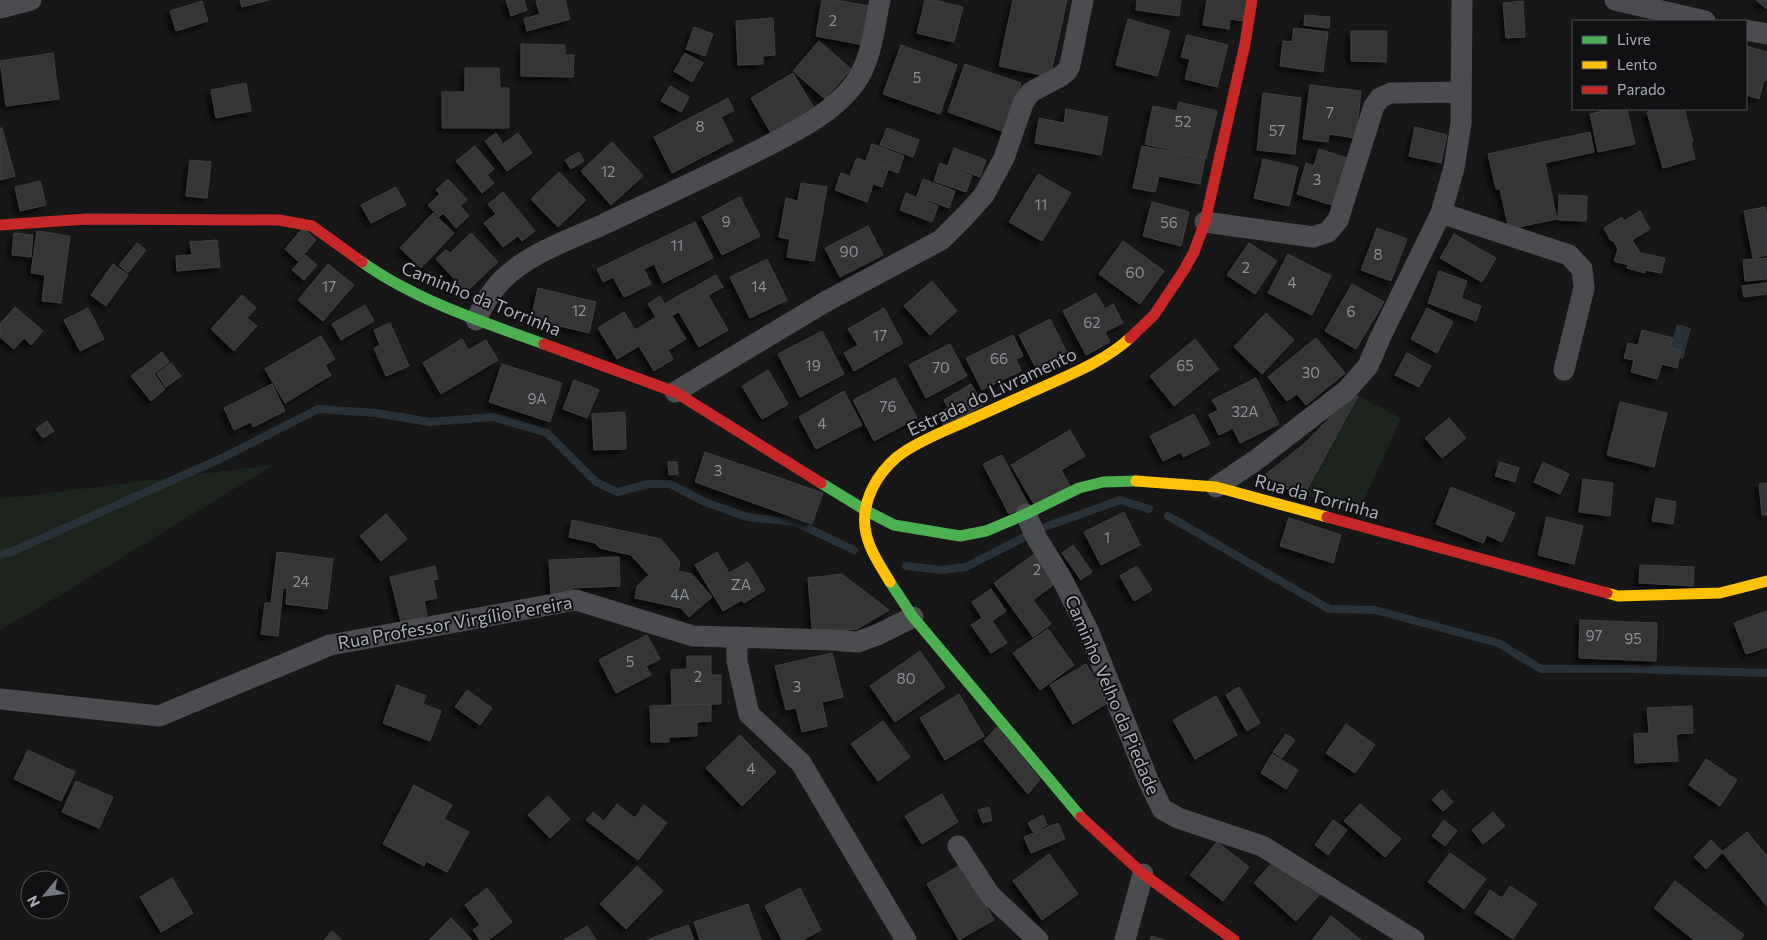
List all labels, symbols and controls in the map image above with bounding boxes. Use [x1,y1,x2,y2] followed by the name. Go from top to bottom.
[829,11,837,29] house number: 2
[1572,20,1747,110] legend
[1617,30,1651,48] text: Livre
[1617,55,1657,73] text: Lento
[913,68,921,86] house number: 5
[1617,80,1666,98] text: Parado
[1326,103,1334,121] house number: 7
[1175,112,1191,130] house number: 52
[695,117,705,135] house number: 8
[1269,121,1285,139] house number: 57
[601,162,615,180] house number: 12
[1313,170,1321,188] house number: 3
[1035,195,1047,213] house number: 11
[721,212,731,230] house number: 9
[1160,213,1178,231] house number: 56
[671,236,683,254] house number: 11
[840,242,858,260] house number: 90
[1373,245,1383,263] house number: 8
[398,256,564,340] street label: Caminho da Torrinha
[1242,258,1250,276] house number: 2
[1126,263,1144,281] house number: 60
[1288,273,1297,291] house number: 4
[322,277,336,295] house number: 17
[751,277,767,295] house number: 14
[572,301,586,319] house number: 12
[1346,302,1356,320] house number: 6
[1083,313,1101,331] house number: 62
[873,326,887,344] house number: 17
[903,342,1080,440] street label: Estrada do Livramento
[990,349,1008,367] house number: 66
[805,356,821,374] house number: 19
[1176,356,1194,374] house number: 65
[932,358,950,376] house number: 70
[1302,363,1320,381] house number: 30
[527,389,547,407] house number: 9A
[880,397,896,415] house number: 76
[1231,402,1259,420] house number: 32A
[818,414,827,432] house number: 4
[714,461,722,479] house number: 3
[1253,469,1382,523] street label: Rua da Torrinha
[1104,528,1110,546] house number: 1
[1033,560,1041,578] house number: 2
[292,572,310,590] house number: 24
[731,575,751,593] house number: ZA
[670,585,690,603] house number: 4A
[336,591,574,653] street label: Rua Professor Virgílio Pereira
[1061,591,1165,798] street label: Caminho Velho da Piedade
[1586,626,1603,644] house number: 97
[1624,629,1642,647] house number: 95
[626,652,634,670] house number: 5
[694,667,702,685] house number: 2
[897,669,915,687] house number: 80
[793,677,801,695] house number: 3
[747,759,756,777] house number: 4
[20,870,70,920] north arrow
[23,893,43,910] text: N

